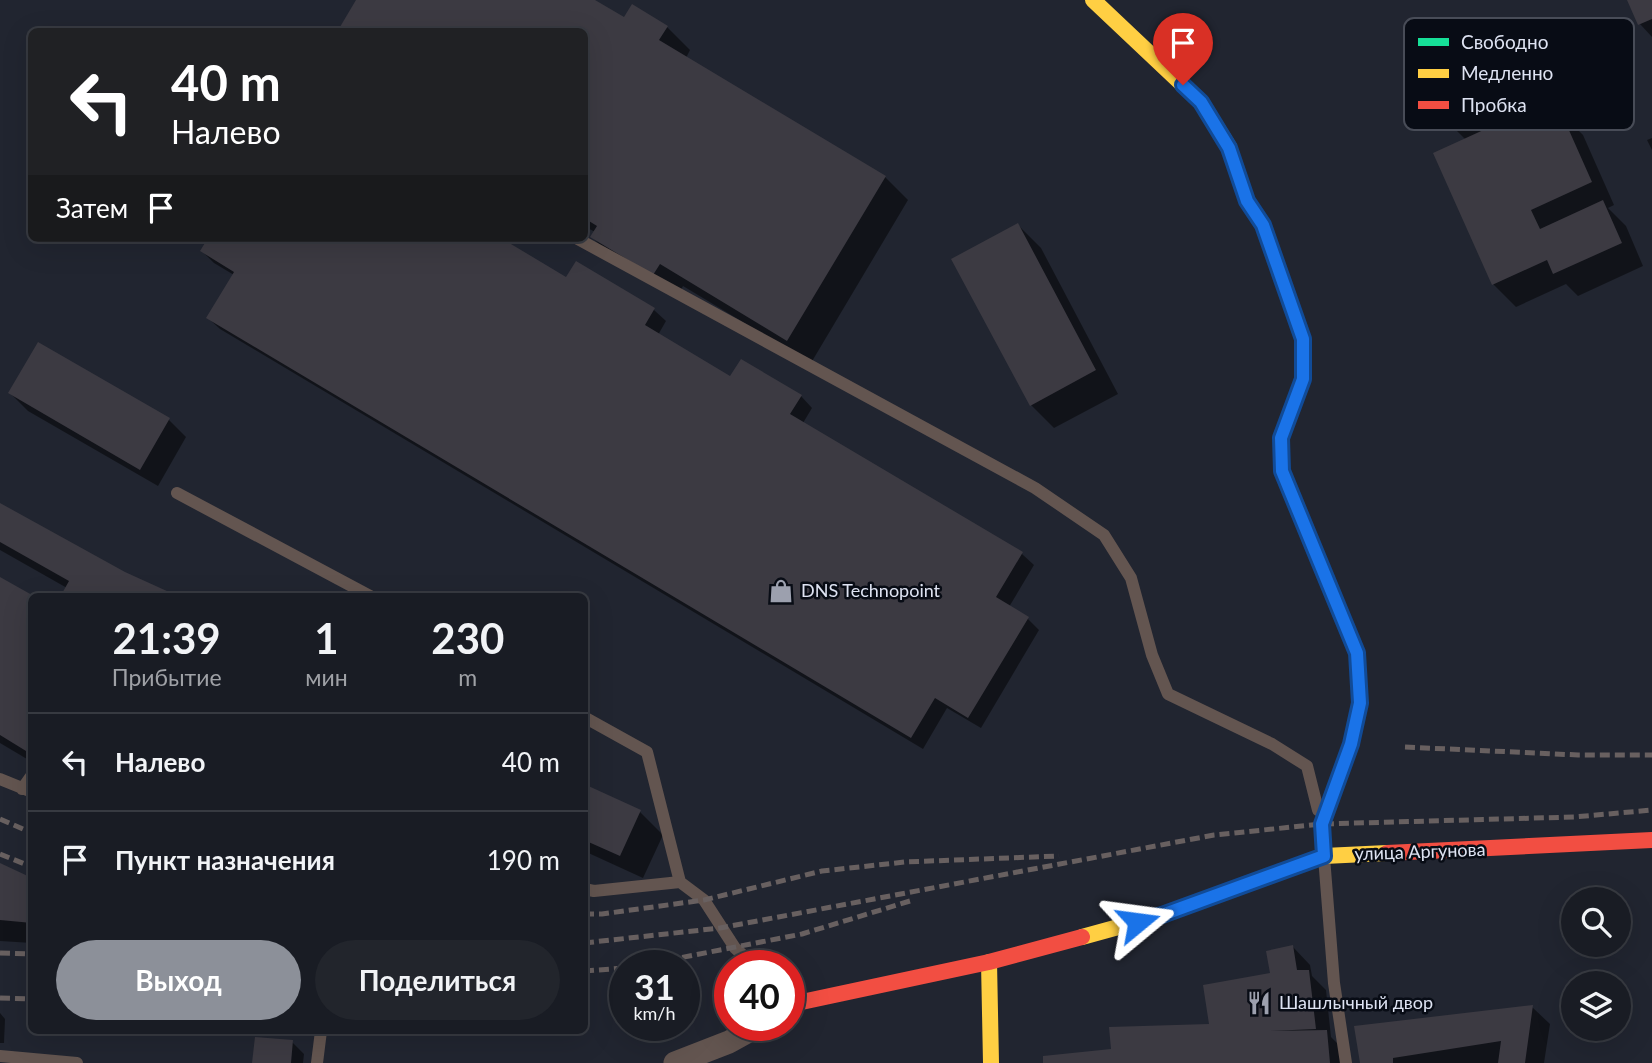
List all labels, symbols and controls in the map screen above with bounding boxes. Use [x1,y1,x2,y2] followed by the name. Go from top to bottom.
[1153,13,1213,85] pin
[1404,18,1634,130] legend
[1164,24,1202,62] icon: arrive
[1461,30,1549,53] text: Свободно
[171,53,281,111] text: 40 m
[56,56,147,147] icon: left
[1461,61,1553,84] text: Медленно
[1461,93,1527,116] text: Пробка
[171,112,281,151] text: Налево
[142,189,180,227] icon: arrive
[56,192,128,224] text: Затем
[767,577,795,605] shop icon: DNS Technopoint
[801,579,941,601] place label: DNS Technopoint
[112,613,221,663] text: 21:39
[314,613,339,663] text: 1
[431,613,504,663] text: 230
[112,663,222,691] text: Прибытие
[305,663,348,691] text: мин
[458,663,477,691] text: m
[56,743,94,781] icon: left
[115,746,205,778] text: Налево
[502,746,560,778] text: 40 m
[1354,838,1486,864] street label: улица Аргунова
[56,841,94,879] icon: arrive
[115,844,335,876] text: Пункт назначения
[487,844,560,876] text: 190 m
[1101,885,1175,959] position arrow
[1561,887,1631,1041] map controls
[1561,887,1631,957] button: search
[56,940,301,1020] button: Выход
[315,940,560,1020] button: Поделиться
[714,950,805,1041] speed limit sign: 40
[634,965,675,1007] text: 31
[1561,971,1631,1041] button: layers
[1245,989,1273,1017] restaurant icon: Шашлычный двор
[1279,991,1433,1013] place label: Шашлычный двор
[633,1002,676,1024] text: km/h

